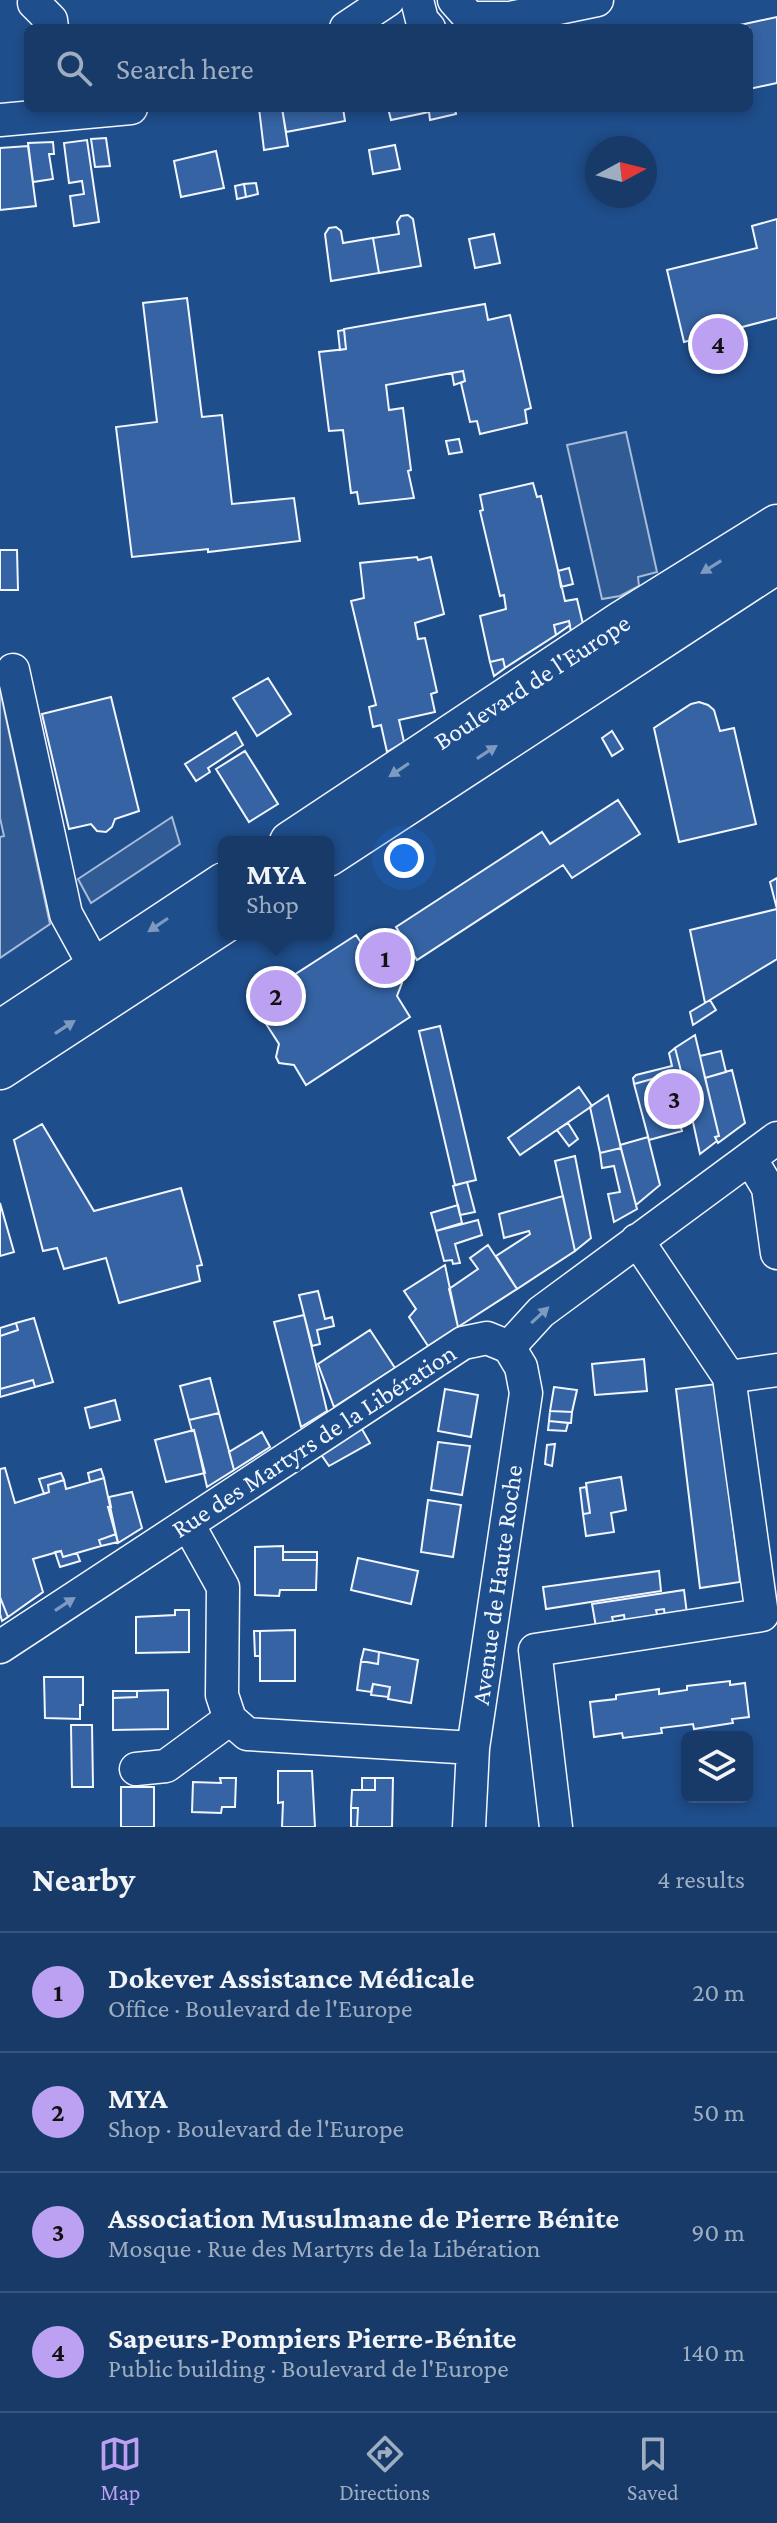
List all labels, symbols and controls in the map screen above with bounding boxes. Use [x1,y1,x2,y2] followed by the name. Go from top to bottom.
[24,24,753,112] search box
[52,46,96,90] icon: search
[116,52,254,85] text: Search here
[585,136,657,208] north arrow
[692,314,744,374] pin: 4
[700,559,722,573] one-way arrow
[429,608,635,756] street label: Boulevard de l'Europe
[476,745,498,759] one-way arrow
[388,762,410,776] one-way arrow
[218,836,334,940] popup
[384,838,424,878] your location
[246,857,306,890] text: MYA
[246,890,299,919] text: Shop
[148,917,169,932] one-way arrow
[359,928,411,988] pin: 1
[250,966,302,1026] pin: 2
[55,1019,76,1034] one-way arrow
[648,1069,700,1129] pin: 3
[530,1306,549,1324] one-way arrow
[166,1338,462,1544] street label: Rue des Martyrs de la Libération
[466,1463,528,1707] street label: Avenue de Haute Roche
[55,1597,76,1612] one-way arrow
[681,1731,753,1803] map controls
[681,1731,753,1803] button: layers
[32,1861,135,1898] text: Nearby
[657,1865,745,1894] text: 4 results
[108,1961,474,1994] text: Dokever Assistance Médicale
[53,1978,63,2007] text: 1
[692,1978,745,2007] text: 20 m
[108,1994,412,2023] text: Office · Boulevard de l'Europe
[108,2081,168,2114] text: MYA
[51,2098,65,2127] text: 2
[692,2098,745,2127] text: 50 m
[108,2114,404,2143] text: Shop · Boulevard de l'Europe
[108,2201,619,2234] text: Association Musulmane de Pierre Bénite
[52,2218,64,2247] text: 3
[691,2218,745,2247] text: 90 m
[108,2234,540,2263] text: Mosque · Rue des Martyrs de la Libération
[108,2321,517,2354] text: Sapeurs-Pompiers Pierre-Bénite
[51,2338,65,2367] text: 4
[683,2338,745,2367] text: 140 m
[108,2354,509,2383] text: Public building · Boulevard de l'Europe
[98,2432,142,2505] tab: Map
[339,2432,430,2505] tab: Directions
[627,2432,679,2505] tab: Saved

